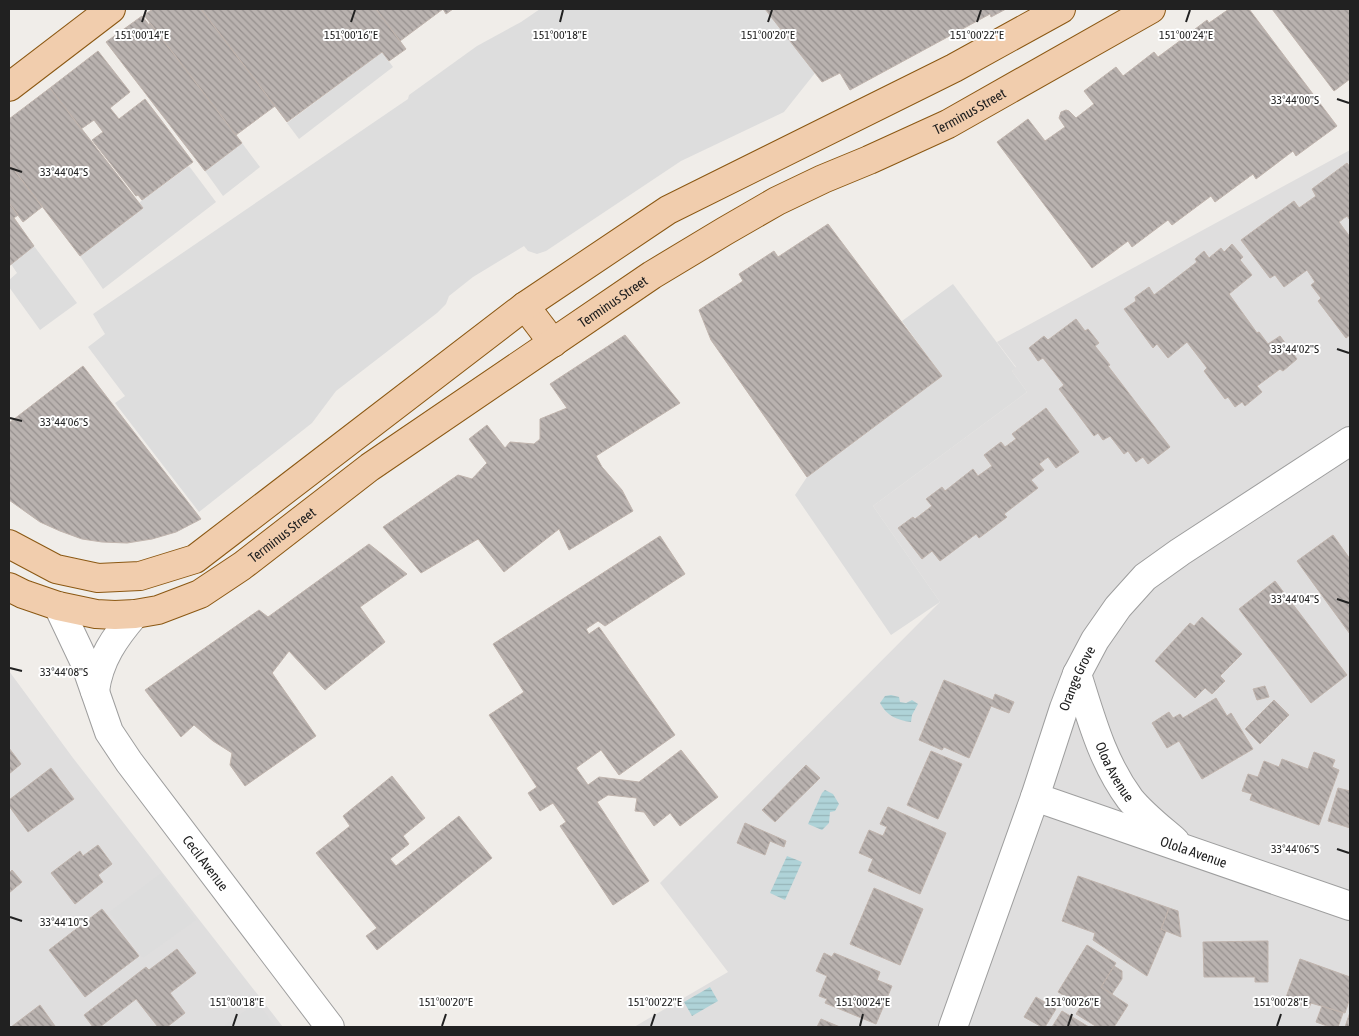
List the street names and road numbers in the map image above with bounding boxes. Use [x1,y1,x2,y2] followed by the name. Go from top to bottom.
[931,85,1009,138] street label: Terminus Street
[575,272,651,331] street label: Terminus Street
[245,504,319,566] street label: Terminus Street
[1056,643,1098,713] street label: Orange Grove
[1092,740,1137,805] street label: Oloa Avenue
[179,832,232,894] street label: Cecil Avenue
[1158,833,1229,871] street label: Olola Avenue

